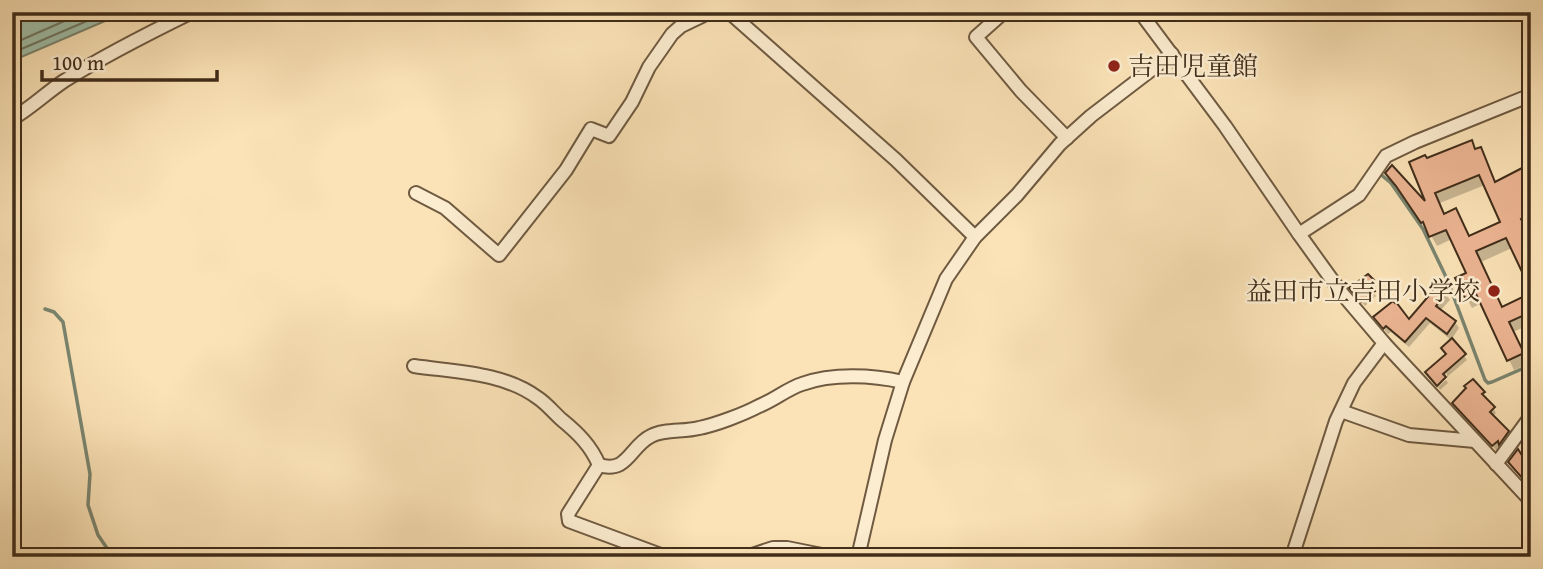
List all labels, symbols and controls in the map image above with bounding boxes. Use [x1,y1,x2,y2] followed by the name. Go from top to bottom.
[42,38,217,82] scale bar
[1128,46,1258,85] place label: 吉田児童館
[52,47,104,78] text: 100 m
[1106,58,1122,74] marker: 吉田児童館
[1246,271,1480,310] place label: 益田市立吉田小学校
[1486,283,1502,299] marker: 益田市立吉田小学校

